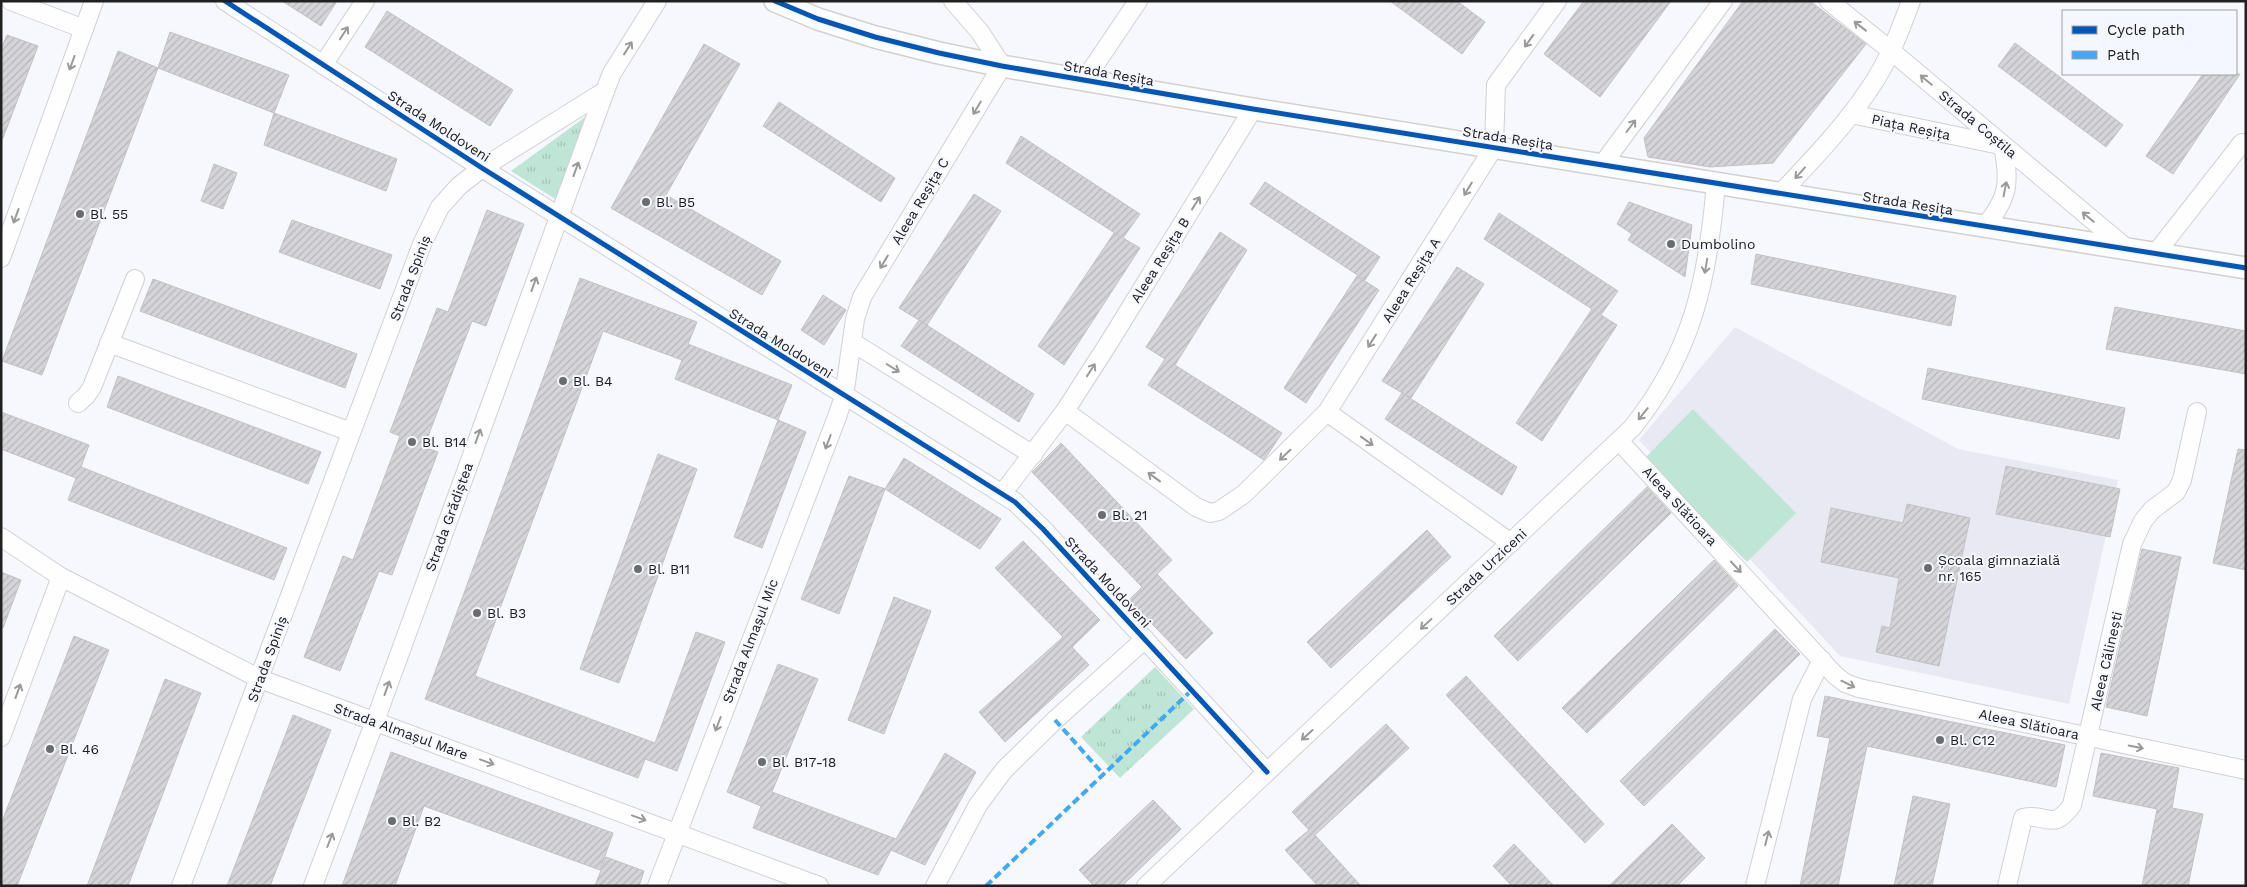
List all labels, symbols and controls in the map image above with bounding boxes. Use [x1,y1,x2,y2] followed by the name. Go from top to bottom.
[2062,10,2237,75] legend
[1853,20,1866,31] one-way arrow
[2107,21,2185,39] text: Cycle path
[339,27,349,41] one-way arrow
[1523,34,1534,47] one-way arrow
[623,41,633,55] one-way arrow
[2107,46,2140,64] text: Path
[67,55,76,71] one-way arrow
[1062,57,1156,90] street label: Strada Reșița
[1919,75,1932,86] one-way arrow
[385,87,493,165] street label: Strada Moldoveni
[1935,87,2020,162] street label: Strada Coștila
[971,100,981,115] one-way arrow
[1870,111,1952,144] street label: Piața Reșița
[1626,119,1636,133] one-way arrow
[1461,123,1554,154] street label: Strada Reșița
[888,155,953,248] street label: Aleea Reșița C
[572,162,581,178] one-way arrow
[1794,166,1805,179] one-way arrow
[1463,181,1473,195] one-way arrow
[2000,181,2010,197] one-way arrow
[1861,188,1954,219] street label: Strada Reșița
[656,194,695,210] place label: Bl. B5
[640,196,652,208] marker: Bl. B5
[1191,196,1201,210] one-way arrow
[90,206,128,222] place label: Bl. 55
[11,208,20,223] one-way arrow
[74,208,86,220] marker: Bl. 55
[2082,212,2095,223] one-way arrow
[1127,214,1194,306] street label: Aleea Reșița B
[386,233,435,324] street label: Strada Spiniș
[1378,235,1444,326] street label: Aleea Reșița A
[1681,236,1755,252] place label: Dumbolino
[1665,238,1677,250] marker: Dumbolino
[879,255,889,269] one-way arrow
[1700,258,1710,274] one-way arrow
[530,276,539,292] one-way arrow
[726,305,836,381] street label: Strada Moldoveni
[1367,334,1377,348] one-way arrow
[886,362,900,373] one-way arrow
[1086,363,1096,377] one-way arrow
[573,373,613,389] place label: Bl. B4
[557,375,569,387] marker: Bl. B4
[1638,408,1649,421] one-way arrow
[474,429,483,445] one-way arrow
[422,434,467,450] place label: Bl. B14
[822,434,832,449] one-way arrow
[1360,435,1373,446] one-way arrow
[406,436,418,448] marker: Bl. B14
[1279,449,1291,461] one-way arrow
[422,460,477,574] street label: Strada Grădiștea
[1639,463,1721,549] street label: Aleea Slătioara
[1148,471,1161,482] one-way arrow
[1112,507,1148,523] place label: Bl. 21
[1096,509,1108,521] marker: Bl. 21
[1442,526,1530,608] street label: Strada Urziceni
[1062,533,1154,631] street label: Strada Moldoveni
[1938,552,2060,584] place label: Școala gimnazială nr. 165
[1731,560,1742,573] one-way arrow
[648,561,690,577] place label: Bl. B11
[1922,562,1934,574] marker: Școala gimnazială nr. 165
[632,563,644,575] marker: Bl. B11
[719,576,782,706] street label: Strada Almașul Mic
[487,605,526,621] place label: Bl. B3
[471,607,483,619] marker: Bl. B3
[2087,610,2126,712] street label: Aleea Călinești
[244,614,291,705] street label: Strada Spiniș
[1419,618,1432,630] one-way arrow
[1841,679,1856,689] one-way arrow
[383,681,392,696] one-way arrow
[14,684,23,700] one-way arrow
[331,699,470,764] street label: Strada Almașul Mare
[1977,706,2081,742] street label: Aleea Slătioara
[713,716,722,731] one-way arrow
[1300,729,1313,741] one-way arrow
[1950,732,1995,748] place label: Bl. C12
[1934,734,1946,746] marker: Bl. C12
[60,741,99,757] place label: Bl. 46
[44,743,56,755] marker: Bl. 46
[2127,743,2143,752] one-way arrow
[772,754,836,770] place label: Bl. B17-18
[756,756,768,768] marker: Bl. B17-18
[479,758,494,767] one-way arrow
[402,813,441,829] place label: Bl. B2
[631,814,647,823] one-way arrow
[386,815,398,827] marker: Bl. B2
[1763,831,1772,847] one-way arrow
[326,833,335,848] one-way arrow

